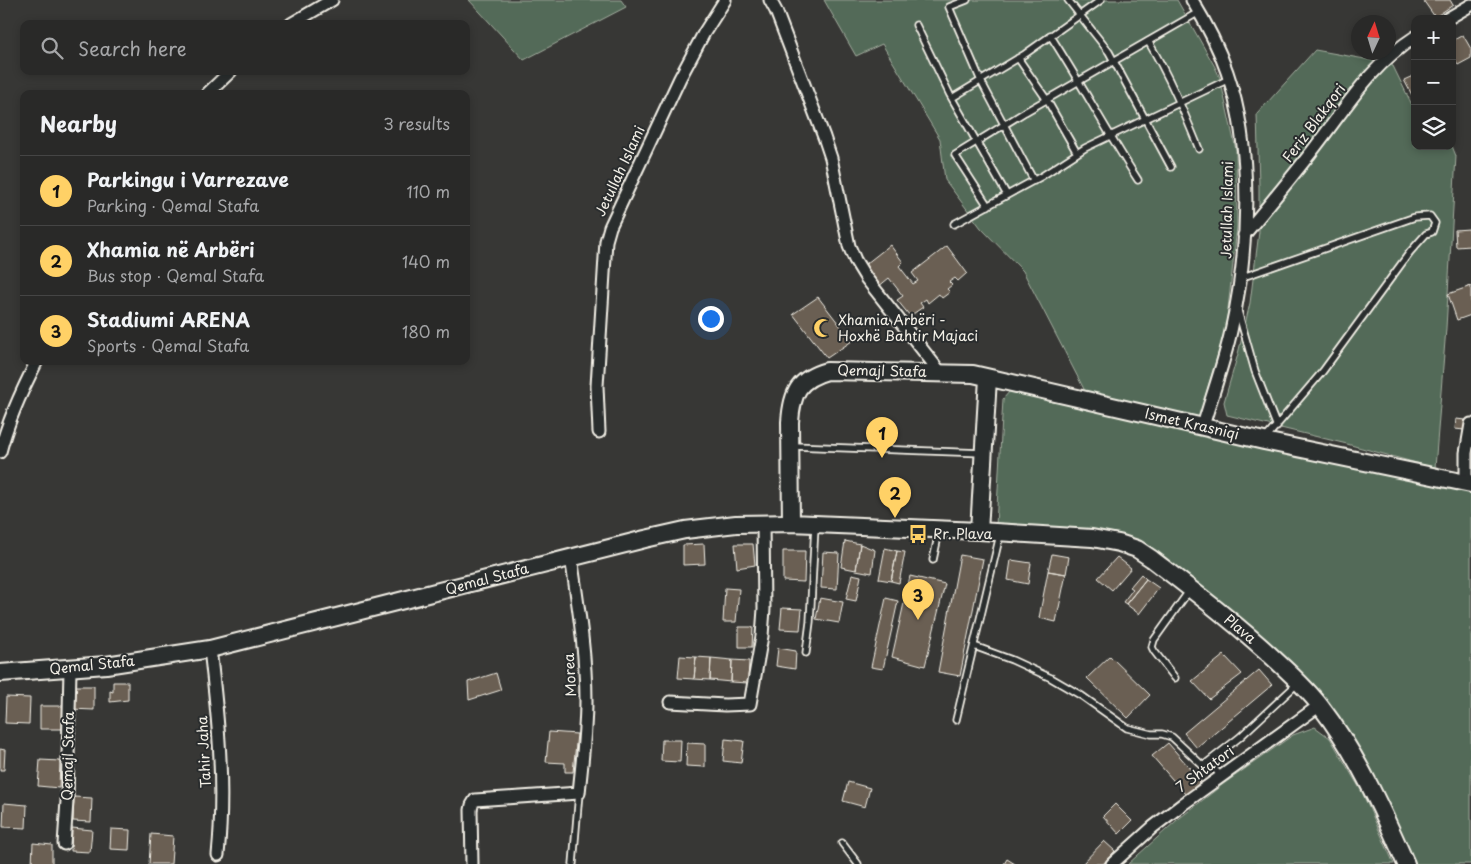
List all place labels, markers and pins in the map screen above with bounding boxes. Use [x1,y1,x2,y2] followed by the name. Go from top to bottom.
[838,309,978,346] place label: Xhamia Arbëri - Hoxhë Bahtir Majaci
[812,317,834,339] mosque icon: Xhamia Arbëri - Hoxhë Bahtir Majaci
[866,417,898,458] pin: 1
[879,477,911,518] pin: 2
[907,523,929,545] bus stop icon: Rr. Plava
[933,523,992,544] place label: Rr. Plava
[902,579,934,620] pin: 3

